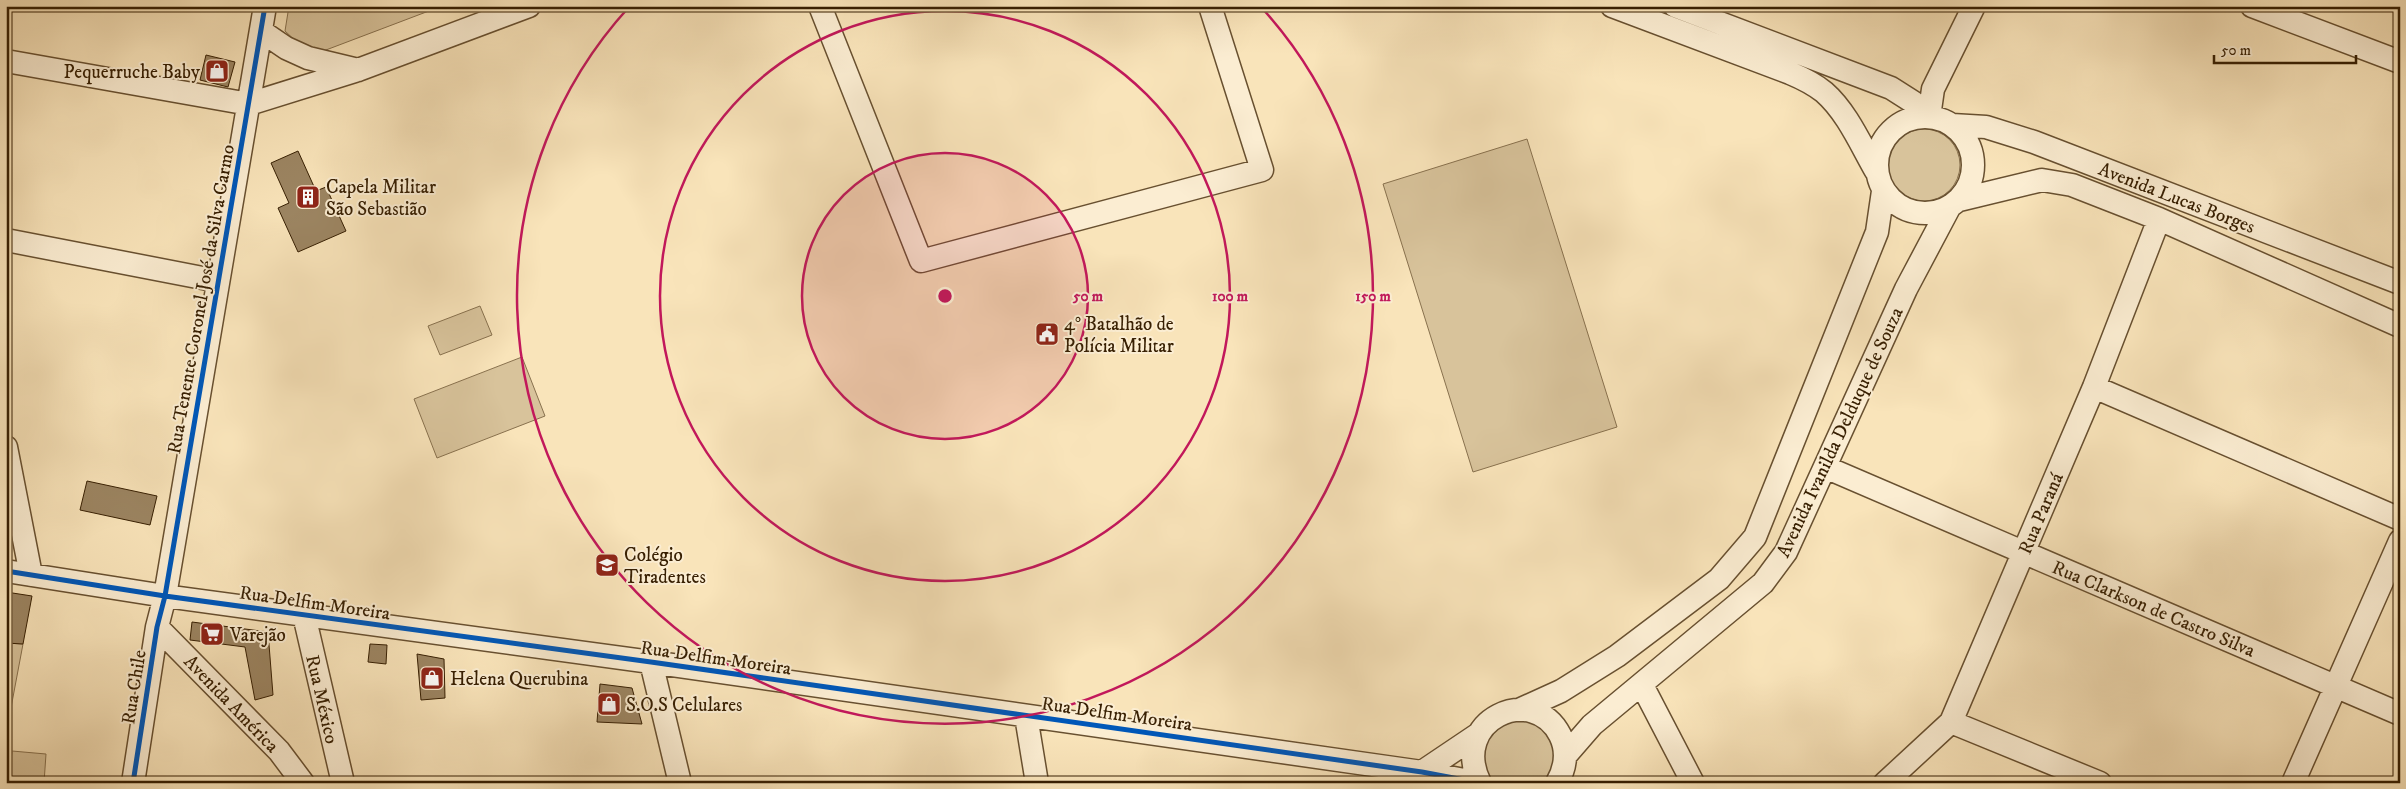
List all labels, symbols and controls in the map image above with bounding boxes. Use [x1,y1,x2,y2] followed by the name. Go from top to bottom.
[2214,32,2356,64] scale bar
[2221,41,2251,60] text: 50 m
[204,58,230,84] shop icon: Pequerruche Baby
[64,61,201,85] place label: Pequerruche Baby
[163,143,240,456] street label: Rua Tenente Coronel José da Silva Carmo
[2095,158,2258,239] street label: Avenida Lucas Borges
[326,176,436,221] place label: Capela Militar São Sebastião
[295,184,321,210] building icon: Capela Militar São Sebastião
[936,287,954,305] centre of rings
[1072,287,1104,306] text: 50 m
[1212,287,1249,306] text: 100 m
[1355,287,1391,306] text: 150 m
[1772,304,1909,562] street label: Avenida Ivanilda Delduque de Souza
[1064,313,1174,358] place label: 4° Batalhão de Polícia Militar
[1034,321,1060,347] public building icon: 4° Batalhão de Polícia Militar
[2014,469,2069,558] street label: Rua Paraná
[624,544,706,589] place label: Colégio Tiradentes
[594,552,620,578] school or university icon: Colégio Tiradentes
[2049,556,2258,663] street label: Rua Clarkson de Castro Silva
[238,582,392,625] street label: Rua Delfim Moreira
[199,621,225,647] supermarket icon: Varejão
[229,624,286,647] place label: Varejão
[639,637,793,680] street label: Rua Delfim Moreira
[117,648,152,726] street label: Rua Chile
[179,650,283,758] street label: Avenida América
[300,653,343,746] street label: Rua México
[419,665,445,691] shop icon: Helena Querubina
[450,668,588,691] place label: Helena Querubina
[596,691,622,717] shop icon: S.O.S Celulares
[1040,693,1194,736] street label: Rua Delfim Moreira
[626,694,742,717] place label: S.O.S Celulares

